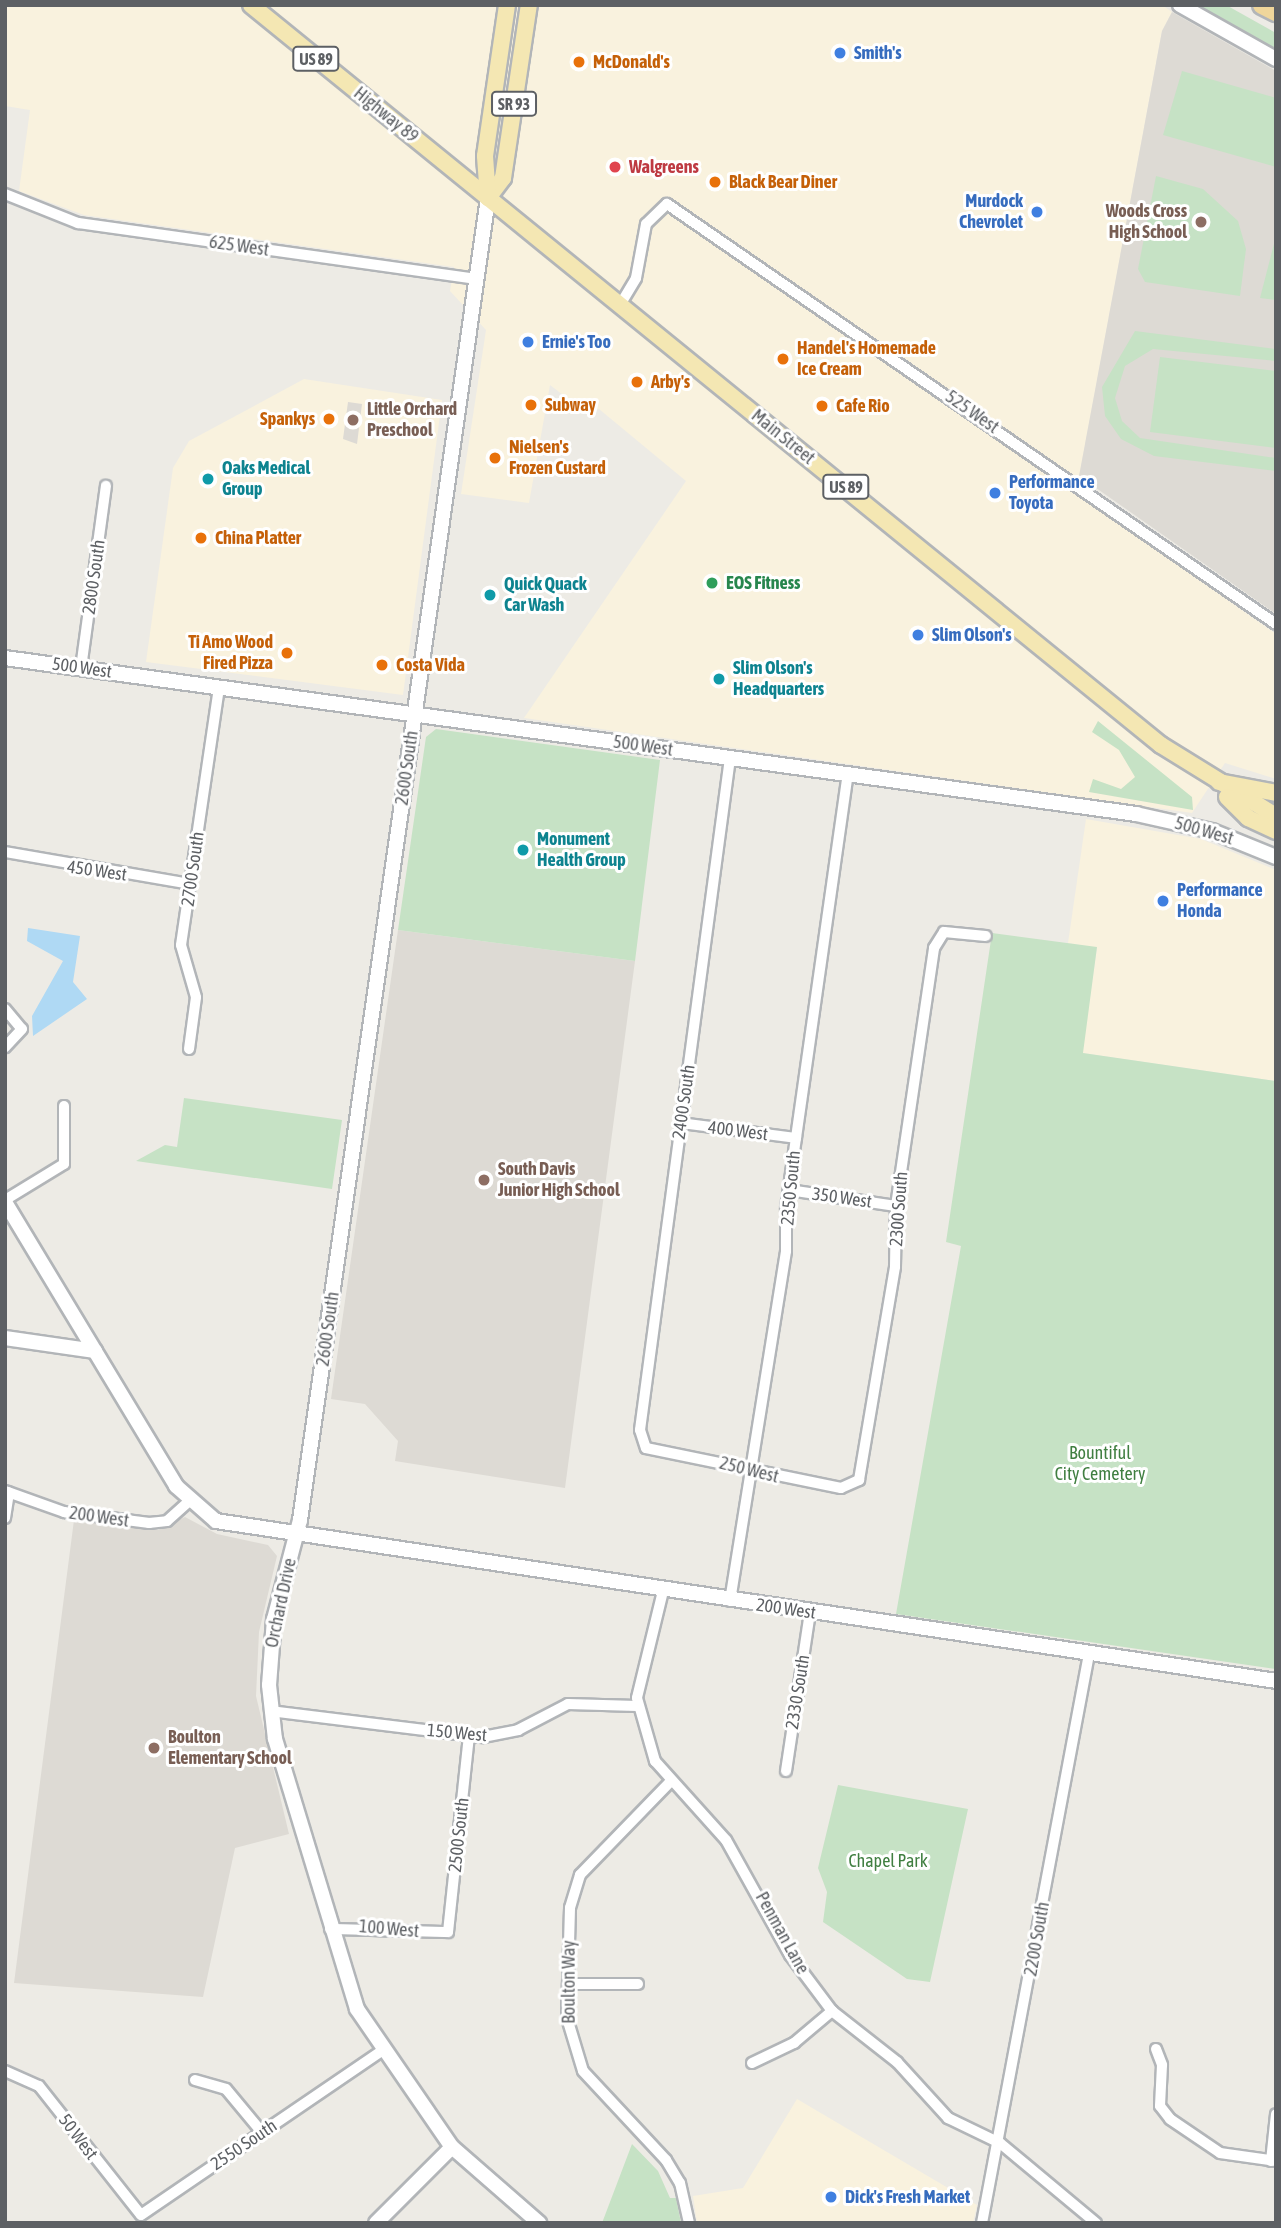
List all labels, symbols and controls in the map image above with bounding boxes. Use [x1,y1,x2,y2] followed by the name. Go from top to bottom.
[854,42,902,64] place label: Smith's
[832,45,848,61] marker: Smith's
[292,46,340,72] road number: US 89
[593,51,670,73] place label: McDonald's
[571,54,587,70] marker: McDonald's
[349,82,423,148] street label: Highway 89
[490,92,538,116] road number: SR 93
[629,156,699,178] place label: Walgreens
[607,159,623,175] marker: Walgreens
[729,171,837,193] place label: Black Bear Diner
[707,174,723,190] marker: Black Bear Diner
[959,191,1023,234] place label: Murdock Chevrolet
[1106,201,1187,244] place label: Woods Cross High School
[1029,204,1045,220] marker: Murdock Chevrolet
[1193,214,1209,230] marker: Woods Cross High School
[208,231,270,261] street label: 625 West
[542,331,611,353] place label: Ernie's Too
[520,334,536,350] marker: Ernie's Too
[797,338,936,380] place label: Handel's Homemade Ice Cream
[775,351,791,367] marker: Handel's Homemade Ice Cream
[651,371,690,393] place label: Arby's
[629,374,645,390] marker: Arby's
[941,386,1003,438] street label: 525 West
[545,394,596,416] place label: Subway
[836,395,890,417] place label: Cafe Rio
[523,397,539,413] marker: Subway
[814,398,830,414] marker: Cafe Rio
[367,399,457,442] place label: Little Orchard Preschool
[747,405,819,469] street label: Main Street
[260,408,315,430] place label: Spankys
[321,411,337,427] marker: Spankys
[345,412,361,428] marker: Little Orchard Preschool
[509,437,606,480] place label: Nielsen's Frozen Custard
[487,450,503,466] marker: Nielsen's Frozen Custard
[222,458,310,500] place label: Oaks Medical Group
[200,471,216,487] marker: Oaks Medical Group
[1009,472,1095,514] place label: Performance Toyota
[822,474,870,500] road number: US 89
[987,485,1003,501] marker: Performance Toyota
[215,527,301,549] place label: China Platter
[193,530,209,546] marker: China Platter
[78,538,110,616] street label: 2800 South
[726,572,800,594] place label: EOS Fitness
[504,574,587,616] place label: Quick Quack Car Wash
[704,575,720,591] marker: EOS Fitness
[482,587,498,603] marker: Quick Quack Car Wash
[932,624,1012,646] place label: Slim Olson's
[910,627,926,643] marker: Slim Olson's
[188,632,273,674] place label: Ti Amo Wood Fired Pizza
[279,645,295,661] marker: Ti Amo Wood Fired Pizza
[51,653,113,683] street label: 500 West
[396,654,465,676] place label: Costa Vida
[374,657,390,673] marker: Costa Vida
[733,658,824,700] place label: Slim Olson's Headquarters
[711,671,727,687] marker: Slim Olson's Headquarters
[391,729,423,807] street label: 2600 South
[612,731,674,761] street label: 500 West
[1172,812,1236,850] street label: 500 West
[537,829,626,872] place label: Monument Health Group
[177,830,209,908] street label: 2700 South
[515,842,531,858] marker: Monument Health Group
[66,856,128,886] street label: 450 West
[1177,880,1263,922] place label: Performance Honda
[1155,893,1171,909] marker: Performance Honda
[668,1063,700,1141] street label: 2400 South
[707,1117,769,1145] street label: 400 West
[777,1150,805,1226] street label: 2350 South
[498,1159,620,1202] place label: South Davis Junior High School
[886,1171,912,1247] street label: 2300 South
[476,1172,492,1188] marker: South Davis Junior High School
[811,1183,873,1213] street label: 350 West
[312,1290,344,1368] street label: 2600 South
[1055,1443,1145,1486] park label: Bountiful City Cemetery
[717,1452,781,1488] street label: 250 West
[68,1502,130,1532] street label: 200 West
[261,1556,301,1650] street label: Orchard Drive
[755,1594,817,1624] street label: 200 West
[781,1653,815,1731] street label: 2330 South
[426,1720,488,1746] street label: 150 West
[168,1727,292,1770] place label: Boulton Elementary School
[146,1740,162,1756] marker: Boulton Elementary School
[444,1797,474,1873] street label: 2500 South
[848,1850,928,1872] park label: Chapel Park
[751,1888,813,1978] street label: Penman Lane
[1020,1900,1054,1978] street label: 2200 South
[358,1916,420,1942] street label: 100 West
[558,1940,580,2024] street label: Boulton Way
[54,2110,102,2164] street label: 50 West
[207,2115,281,2175] street label: 2550 South
[845,2186,970,2208] place label: Dick's Fresh Market
[823,2189,839,2205] marker: Dick's Fresh Market

